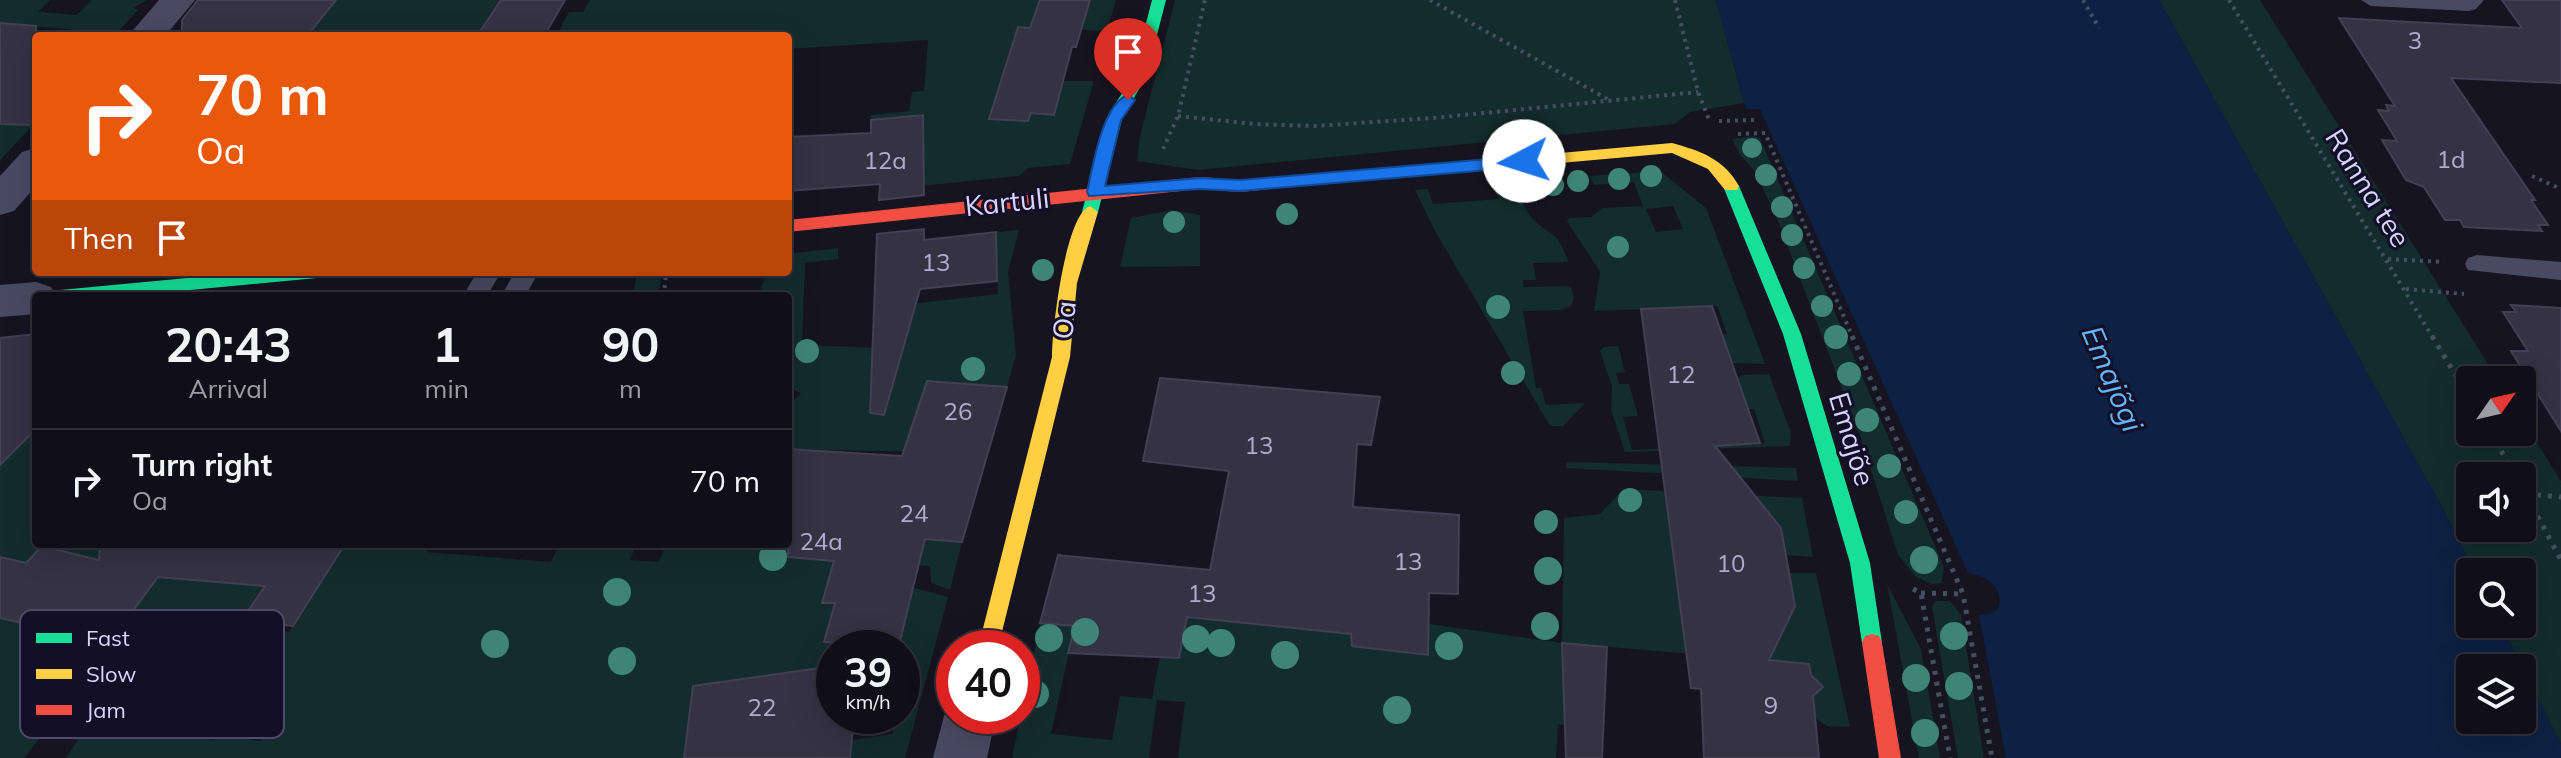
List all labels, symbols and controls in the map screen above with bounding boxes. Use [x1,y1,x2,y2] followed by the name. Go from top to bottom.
[1094,18,1162,100] pin
[2408,25,2422,55] house number: 3
[1106,30,1150,74] icon: arrive
[196,59,329,129] text: 70 m
[64,64,168,168] icon: right
[1482,119,1566,203] position arrow
[2318,122,2419,253] street label: Ranna tee
[196,128,245,173] text: Oa
[2437,144,2465,174] house number: 1d
[863,145,907,175] house number: 12a
[963,180,1051,223] street label: Kartuli
[150,216,194,260] icon: arrive
[64,219,134,257] text: Then
[922,247,950,277] house number: 13
[1044,299,1083,341] street label: Oa
[165,314,292,374] text: 20:43
[432,314,461,374] text: 1
[602,314,659,374] text: 90
[2074,320,2153,438] water label: Emajõgi
[1667,359,1695,389] house number: 12
[2456,366,2536,446] north arrow
[2456,366,2536,734] map controls
[189,372,268,405] text: Arrival
[425,372,469,405] text: min
[619,372,642,405] text: m
[1822,388,1883,490] street label: Emajõe
[944,396,972,426] house number: 26
[1245,430,1273,460] house number: 13
[132,446,272,484] text: Turn right
[64,459,108,503] icon: right
[690,462,760,500] text: 70 m
[2456,462,2536,542] button: sound
[132,484,168,517] text: Oa
[900,498,928,528] house number: 24
[799,526,843,556] house number: 24a
[1394,546,1422,576] house number: 13
[1717,548,1745,578] house number: 10
[2456,558,2536,638] button: search
[1188,578,1216,608] house number: 13
[20,610,284,738] legend
[86,624,130,652] text: Fast
[936,630,1040,734] speed limit sign: 40
[844,647,892,697] text: 39
[2456,654,2536,734] button: layers
[86,660,136,688] text: Slow
[845,689,891,714] text: km/h
[1764,690,1778,720] house number: 9
[748,692,776,722] house number: 22
[86,696,126,724] text: Jam

